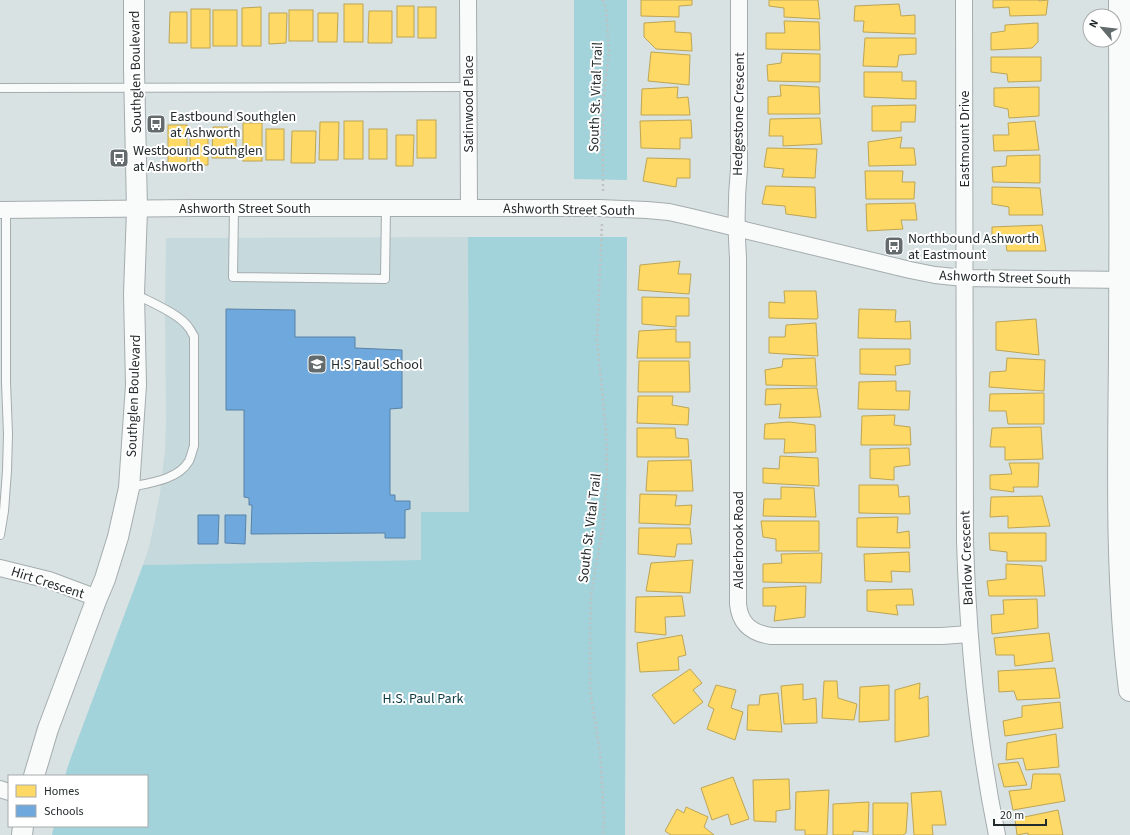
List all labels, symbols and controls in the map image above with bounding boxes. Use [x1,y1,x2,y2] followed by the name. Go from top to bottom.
[1082,8,1122,48] north arrow
[125,10,147,134] street label: Southglen Boulevard
[1085,17,1102,30] text: N
[584,41,608,152] street label: South St. Vital Trail
[728,52,750,176] street label: Hedgestone Crescent
[459,55,479,153] street label: Satinwood Place
[955,90,975,188] street label: Eastmount Drive
[170,107,296,143] place label: Eastbound Southglen at Ashworth
[145,113,167,135] bus stop icon: Eastbound Southglen at Ashworth
[133,141,263,177] place label: Westbound Southglen at Ashworth
[108,147,130,169] bus stop icon: Westbound Southglen at Ashworth
[179,199,311,219] street label: Ashworth Street South
[503,199,635,221] street label: Ashworth Street South
[908,229,1039,265] place label: Northbound Ashworth at Eastmount
[883,235,905,257] bus stop icon: Northbound Ashworth at Eastmount
[939,266,1071,290] street label: Ashworth Street South
[122,334,146,458] street label: Southglen Boulevard
[306,353,328,375] school or university icon: H.S Paul School
[331,355,423,375] place label: H.S Paul School
[573,472,607,584] street label: South St. Vital Trail
[729,491,749,589] street label: Alderbrook Road
[955,510,979,606] street label: Barlow Crescent
[9,562,87,604] street label: Hirt Crescent
[383,689,464,709] park label: H.S. Paul Park
[8,775,148,827] legend
[44,783,79,800] text: Homes
[994,801,1046,827] scale bar
[44,803,84,820] text: Schools
[1000,807,1024,824] text: 20 m

